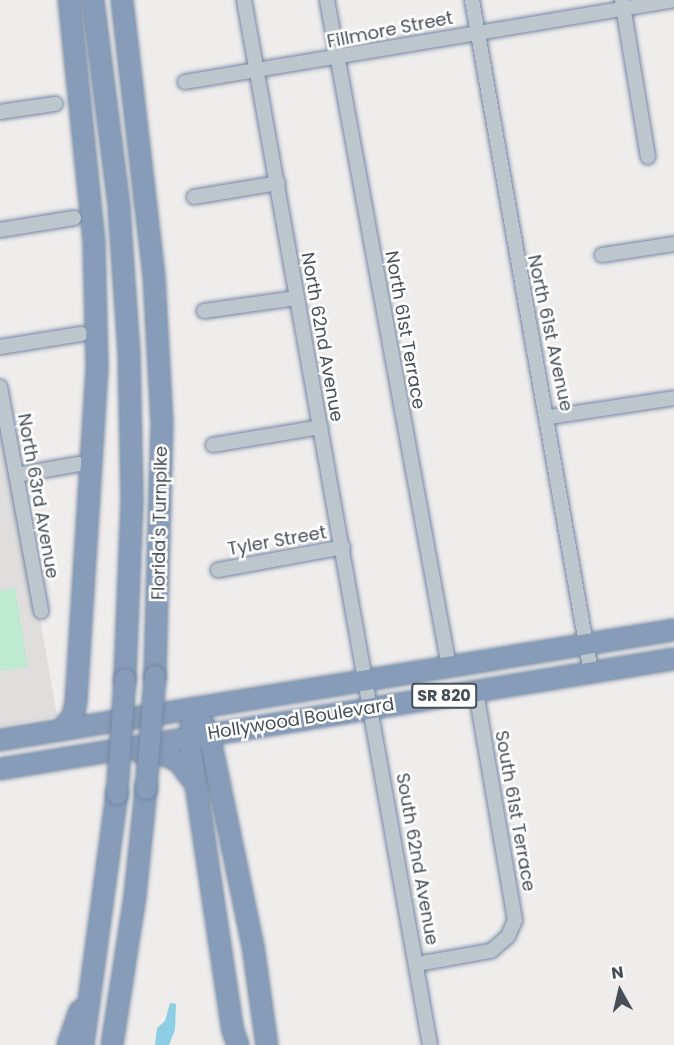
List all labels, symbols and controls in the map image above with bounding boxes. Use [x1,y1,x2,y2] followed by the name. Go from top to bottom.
[325,7,455,53] street label: Fillmore Street
[380,249,430,411] street label: North 61st Terrace
[296,251,348,423] street label: North 62nd Avenue
[523,253,577,413] street label: North 61st Avenue
[13,412,63,580] street label: North 63rd Avenue
[148,446,172,600] street label: Florida's Turnpike
[226,522,328,560] street label: Tyler Street
[411,683,477,709] road number: SR 820
[206,694,396,744] street label: Hollywood Boulevard
[490,729,540,893] street label: South 61st Terrace
[391,771,443,947] street label: South 62nd Avenue
[610,960,625,985] text: N
[590,961,650,1021] north arrow

